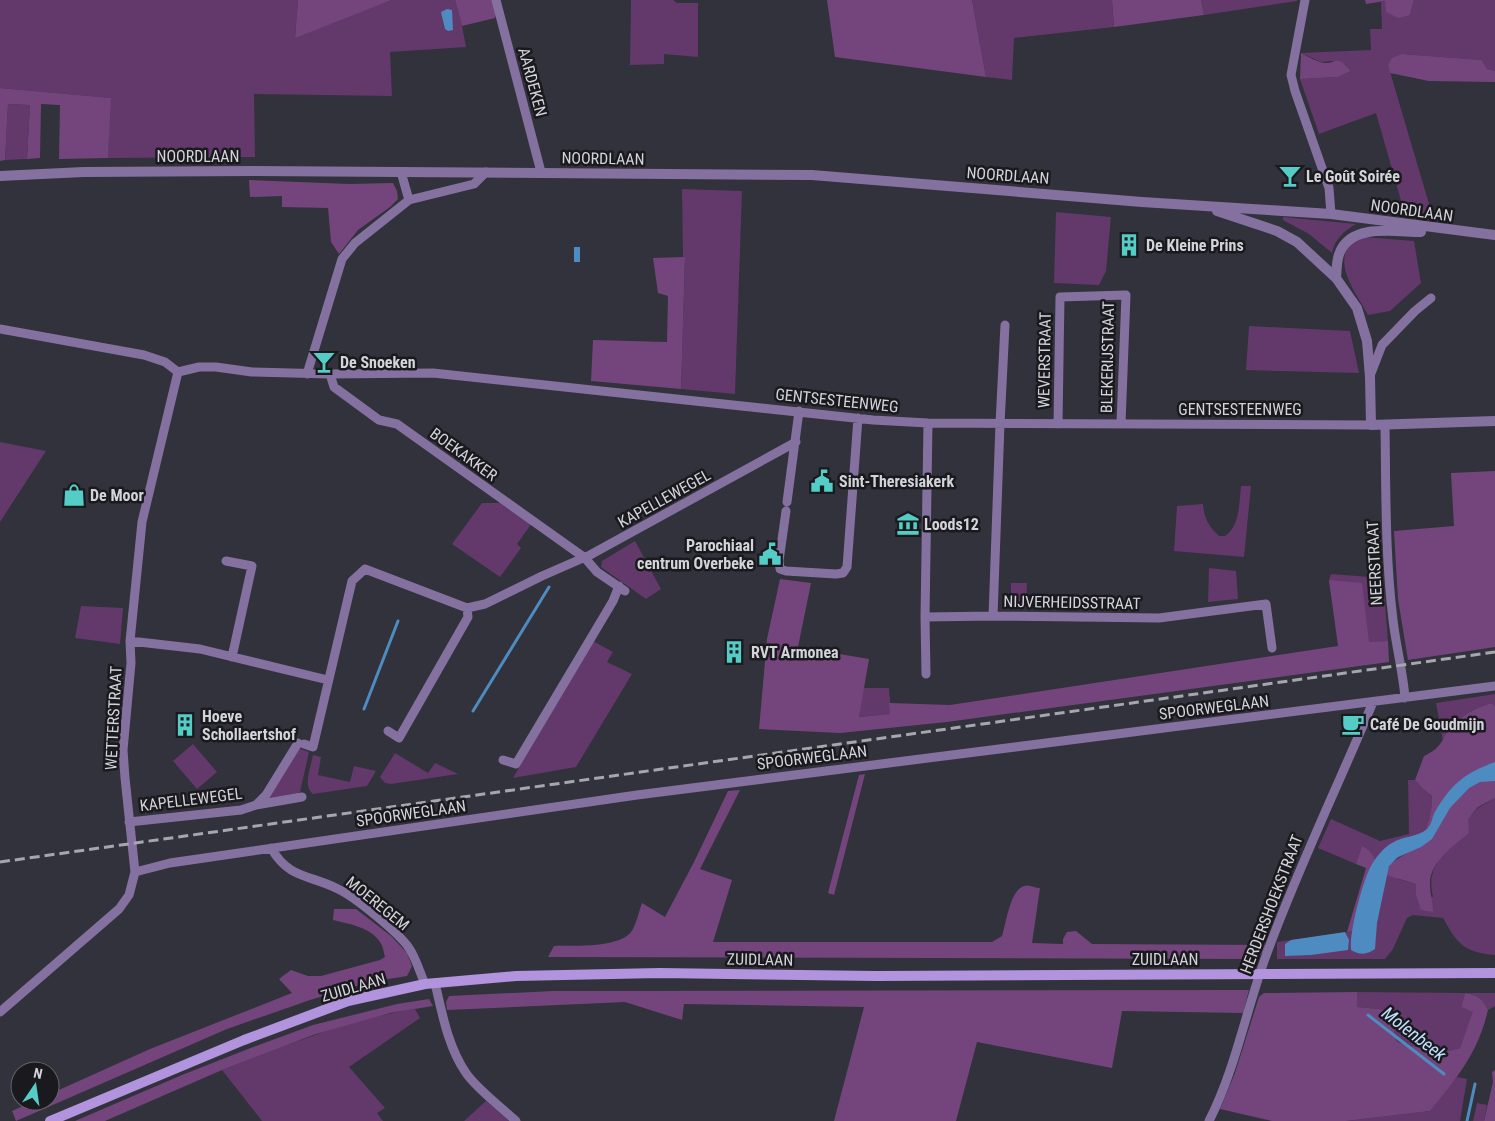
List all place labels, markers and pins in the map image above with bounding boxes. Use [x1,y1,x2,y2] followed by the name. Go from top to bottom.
[1277,163,1303,189] bar icon: Le Goût Soirée
[1306,167,1400,186] place label: Le Goût Soirée
[1116,232,1142,258] building icon: De Kleine Prins
[1146,236,1244,255] place label: De Kleine Prins
[311,349,337,375] bar icon: De Snoeken
[340,353,416,372] place label: De Snoeken
[809,468,835,494] public building icon: Sint-Theresiakerk
[839,472,955,491] place label: Sint-Theresiakerk
[61,482,87,508] shop icon: De Moor
[90,486,144,505] place label: De Moor
[895,511,921,537] museum icon: Loods12
[924,515,979,534] place label: Loods12
[637,536,754,573] place label: Parochiaal centrum Overbeke
[757,541,783,567] public building icon: Parochiaal centrum Overbeke
[721,639,747,665] building icon: RVT Armonea
[751,643,839,662] place label: RVT Armonea
[202,707,297,744] place label: Hoeve Schollaertshof
[1340,711,1366,737] cafe icon: Café De Goudmijn
[172,712,198,738] building icon: Hoeve Schollaertshof
[1370,715,1484,734] place label: Café De Goudmijn

